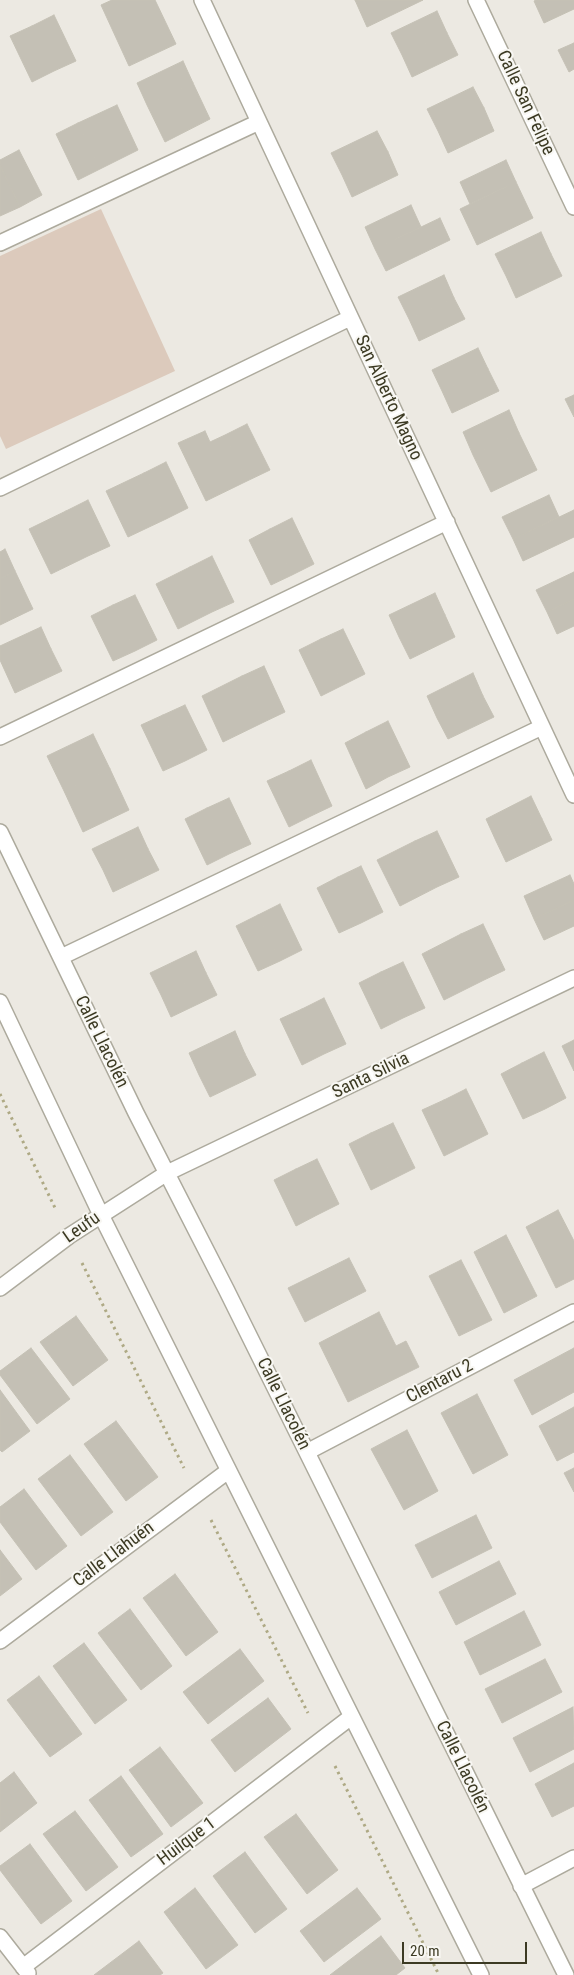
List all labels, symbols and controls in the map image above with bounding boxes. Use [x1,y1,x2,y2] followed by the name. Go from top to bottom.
[491,47,559,159] street label: Calle San Felipe
[350,332,426,464] street label: San Alberto Magno
[69,993,133,1091] street label: Calle Llacolén
[329,1048,413,1104] street label: Santa Silvia
[59,1208,105,1248] street label: Leufu
[251,1355,315,1453] street label: Calle Llacolén
[403,1355,477,1409] street label: Clentaru 2
[69,1518,159,1592] street label: Calle Llahuén
[430,1718,494,1816] street label: Calle Llacolén
[154,1813,220,1871] street label: Huilque 1
[404,1932,529,1964] scale bar
[410,1942,440,1960] text: 20 m

